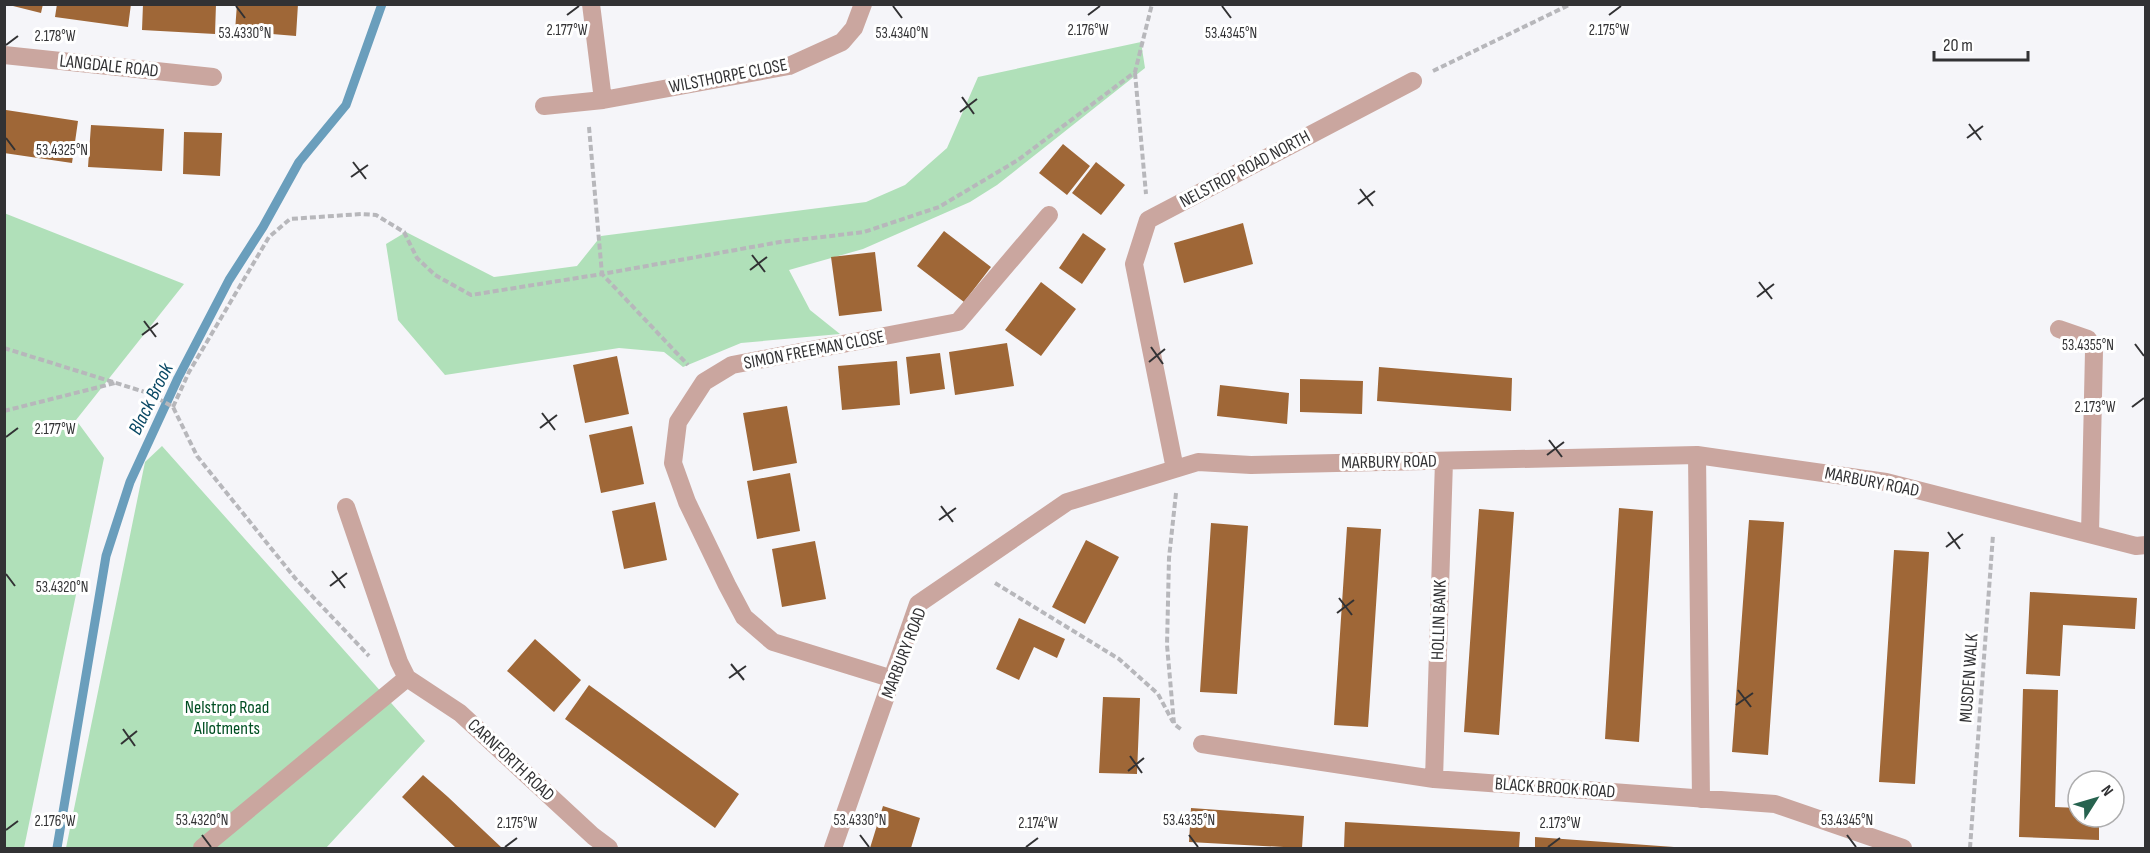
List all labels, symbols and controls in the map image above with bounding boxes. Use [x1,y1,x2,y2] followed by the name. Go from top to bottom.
[546,21,588,40] text: 2.177°W
[1067,21,1109,40] text: 2.176°W
[1589,21,1630,40] text: 2.175°W
[219,24,271,43] text: 53.4330°N
[876,24,928,43] text: 53.4340°N
[1205,24,1257,43] text: 53.4345°N
[1934,24,2028,62] scale bar
[35,27,76,46] text: 2.178°W
[1943,35,1973,56] text: 20 m
[58,50,160,82] street label: LANGDALE ROAD
[667,54,789,98] street label: WILSTHORPE CLOSE
[1176,126,1314,212] street label: NELSTROP ROAD NORTH
[36,141,88,160] text: 53.4325°N
[742,326,886,374] street label: SIMON FREEMAN CLOSE
[2062,336,2114,355] text: 53.4355°N
[123,359,179,439] water label: Black Brook
[2075,398,2116,417] text: 2.173°W
[34,420,76,439] text: 2.177°W
[1341,451,1437,473] street label: MARBURY ROAD
[1823,463,1921,501] street label: MARBURY ROAD
[36,578,88,597] text: 53.4320°N
[1427,579,1451,660] street label: HOLLIN BANK
[877,605,931,701] street label: MARBURY ROAD
[1955,632,1983,723] street label: MUSDEN WALK
[185,697,269,739] park label: Nelstrop Road Allotments
[463,715,559,805] street label: CARNFORTH ROAD
[2066,769,2126,829] north arrow
[1494,773,1616,803] street label: BLACK BROOK ROAD
[2097,782,2117,800] text: N
[176,811,228,830] text: 53.4320°N
[834,811,886,830] text: 53.4330°N
[1163,811,1215,830] text: 53.4335°N
[1821,811,1873,830] text: 53.4345°N
[34,812,76,831] text: 2.176°W
[497,814,538,833] text: 2.175°W
[1018,814,1058,833] text: 2.174°W
[1540,814,1581,833] text: 2.173°W

